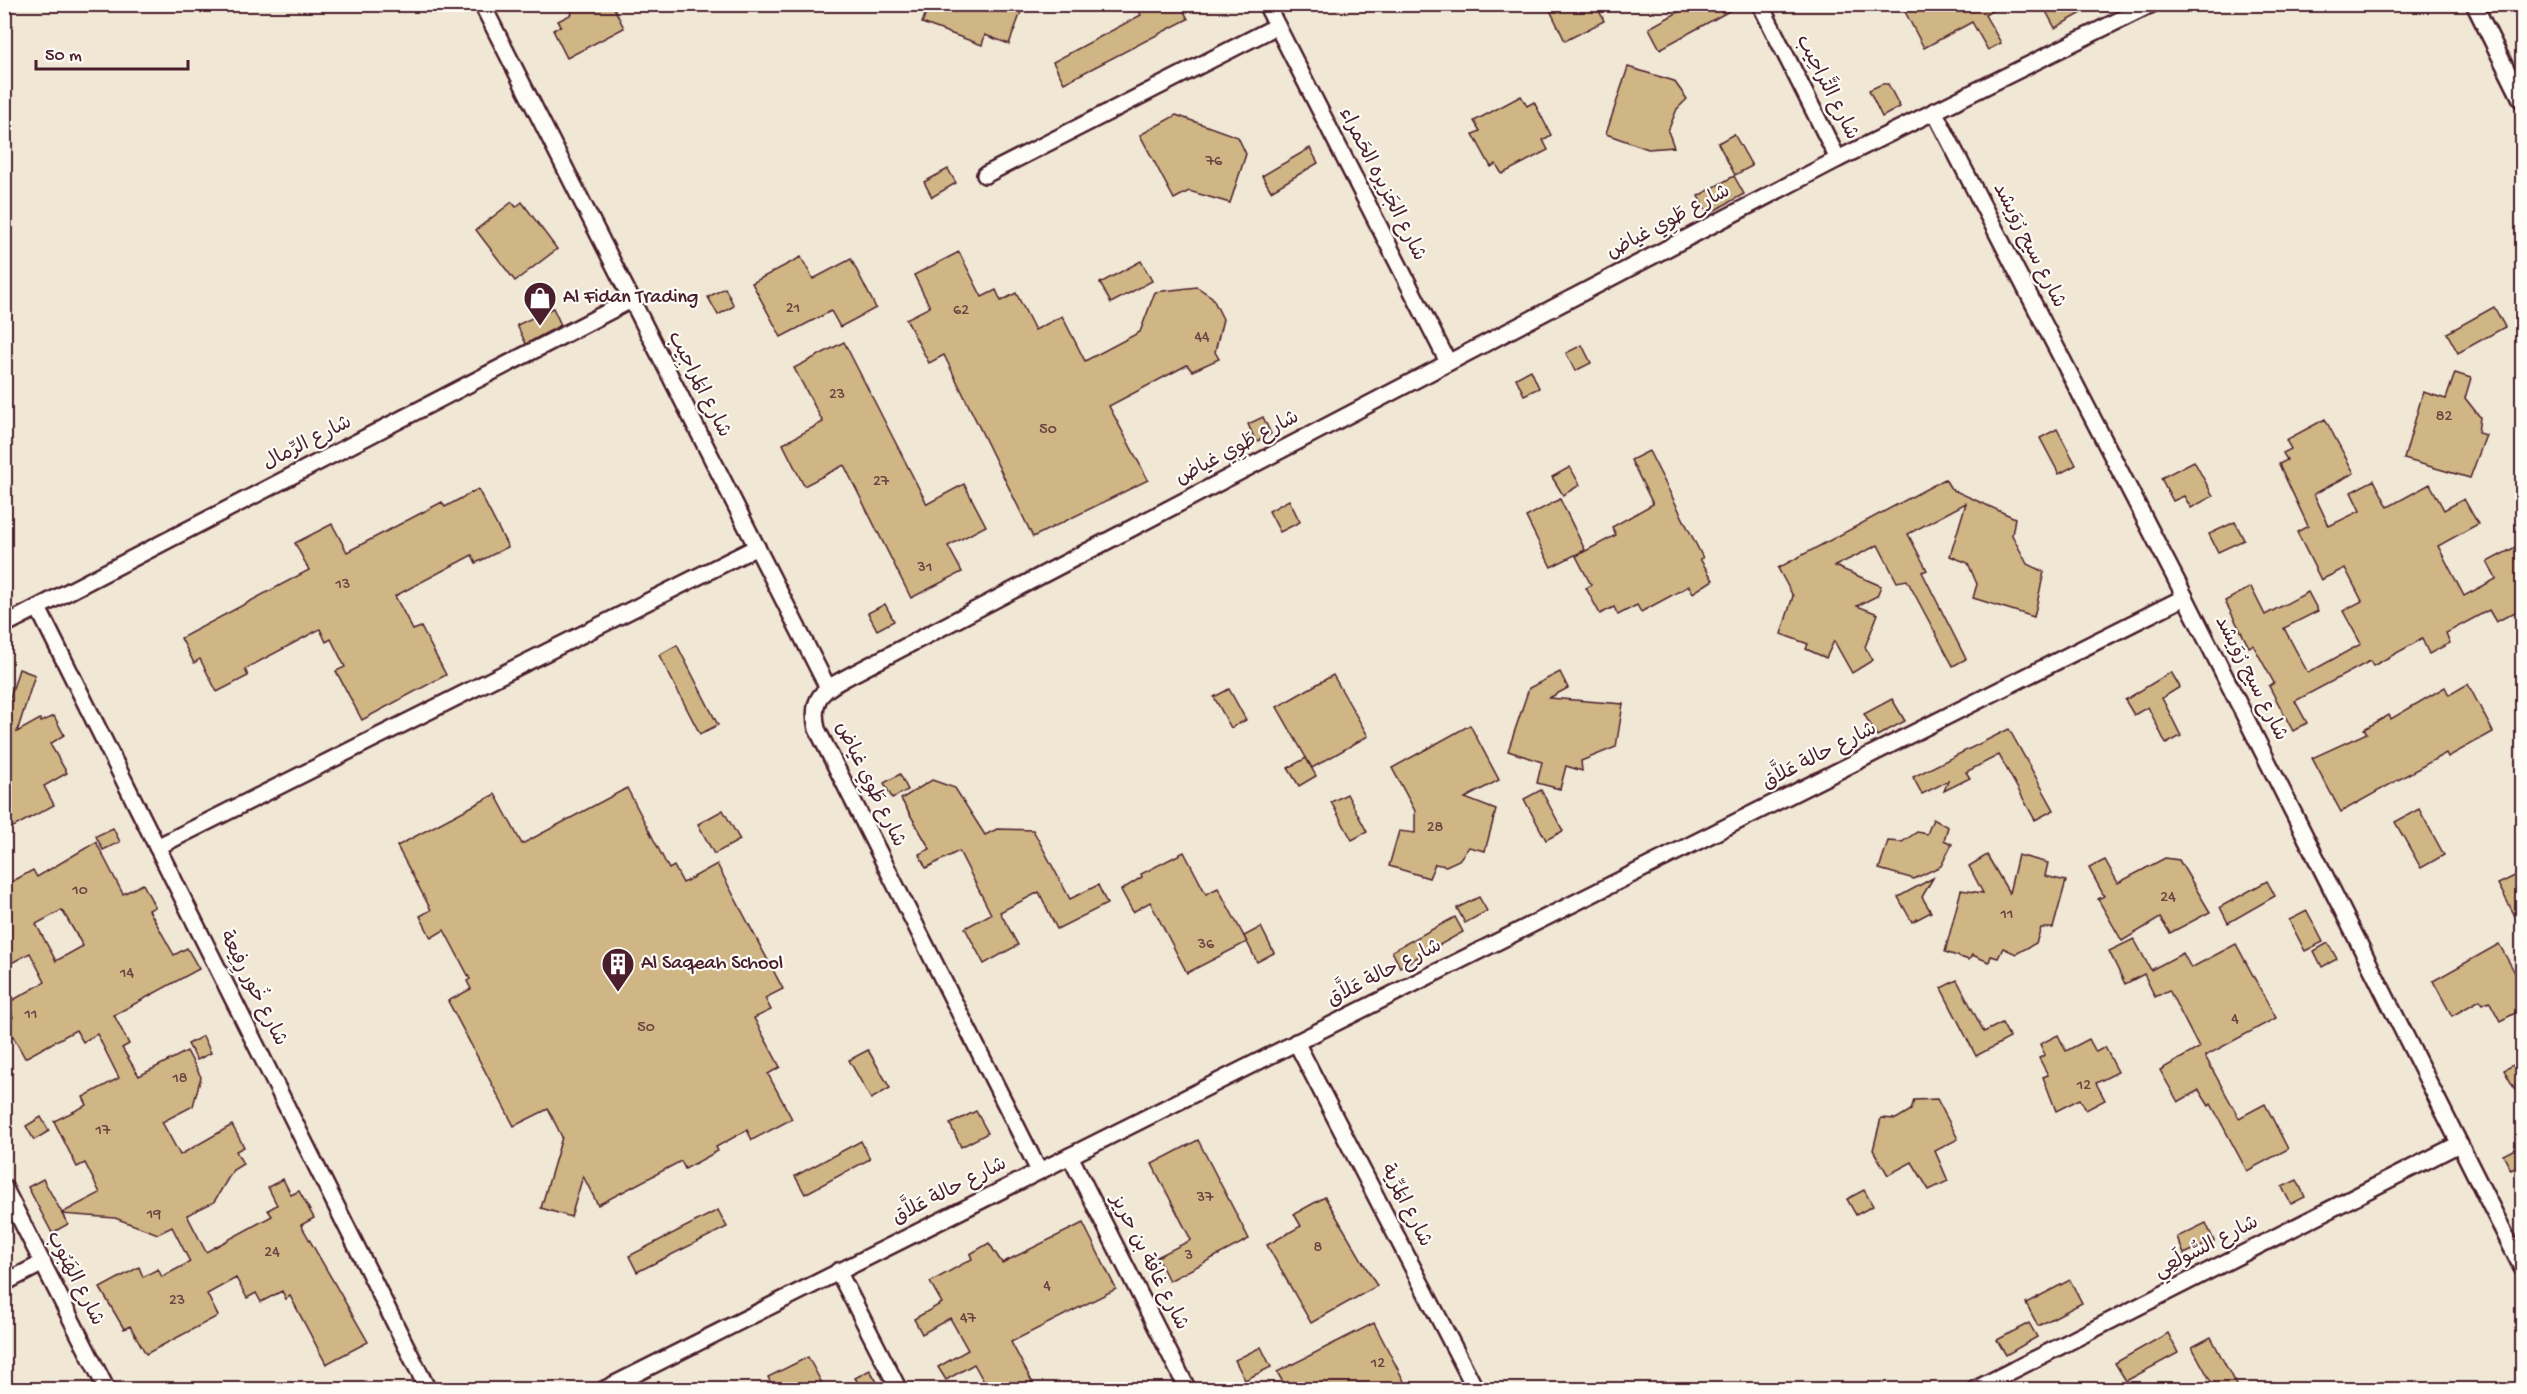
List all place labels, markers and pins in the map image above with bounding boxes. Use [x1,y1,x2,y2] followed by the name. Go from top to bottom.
[522,280,558,327] shop icon: Al Fidan Trading
[563,287,698,310] place label: Al Fidan Trading
[600,946,636,993] building icon: Al Saqeah School
[641,953,783,976] place label: Al Saqeah School

